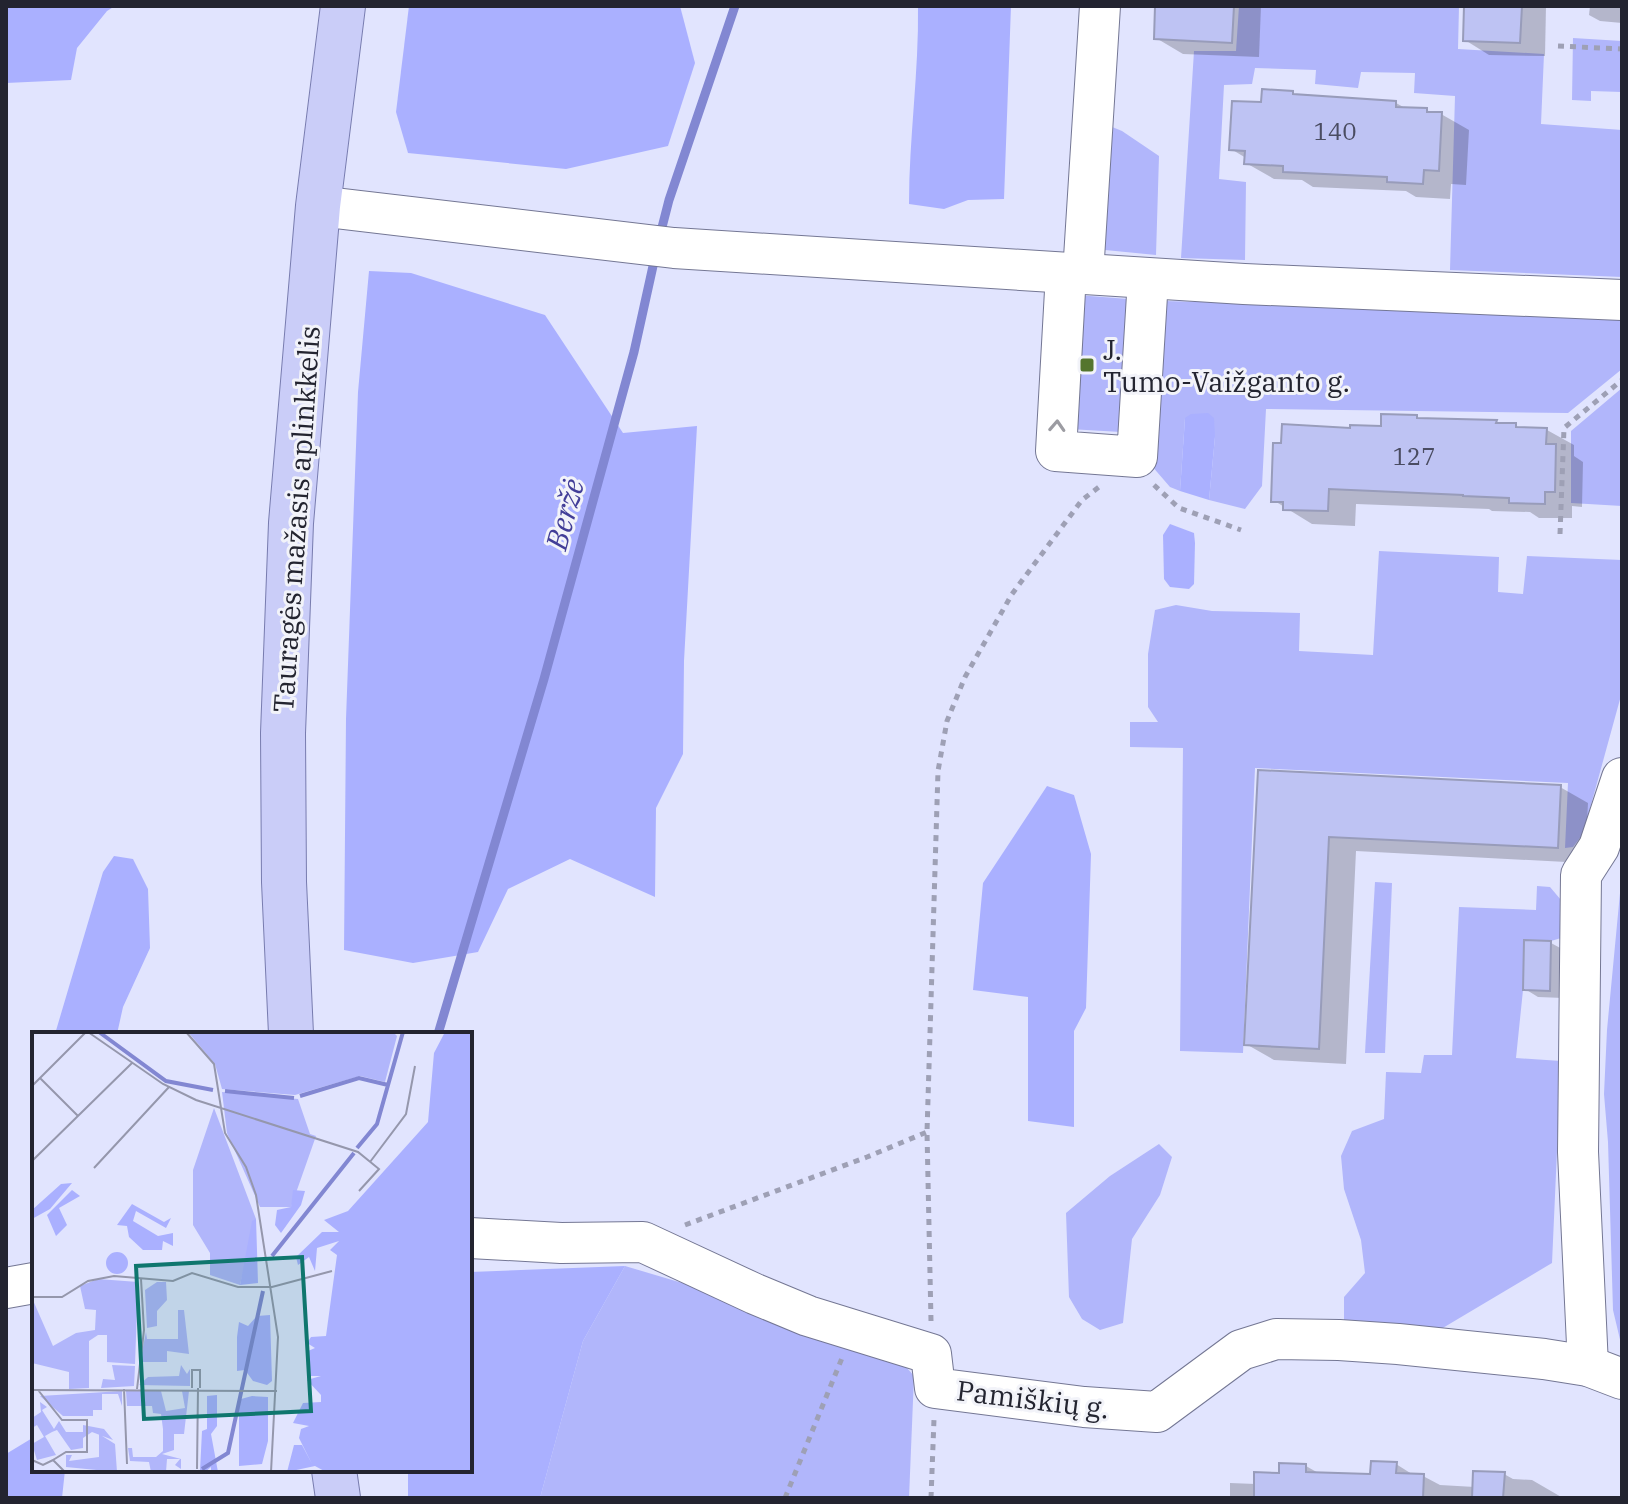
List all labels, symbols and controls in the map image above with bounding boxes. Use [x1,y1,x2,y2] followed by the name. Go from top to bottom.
[1313,115,1357,147] house number: 140
[264,325,328,713] street label: Tauragės mažasis aplinkkelis
[1103,331,1350,400] place label: J. Tumo-Vaižganto g.
[1078,356,1096,374] marker: J. Tumo-Vaižganto g.
[1049,419,1066,432] one-way arrow
[1392,440,1436,472] house number: 127
[536,474,592,555] water label: Beržė
[32,1032,472,1472] inset map
[955,1371,1111,1427] street label: Pamiškių g.

